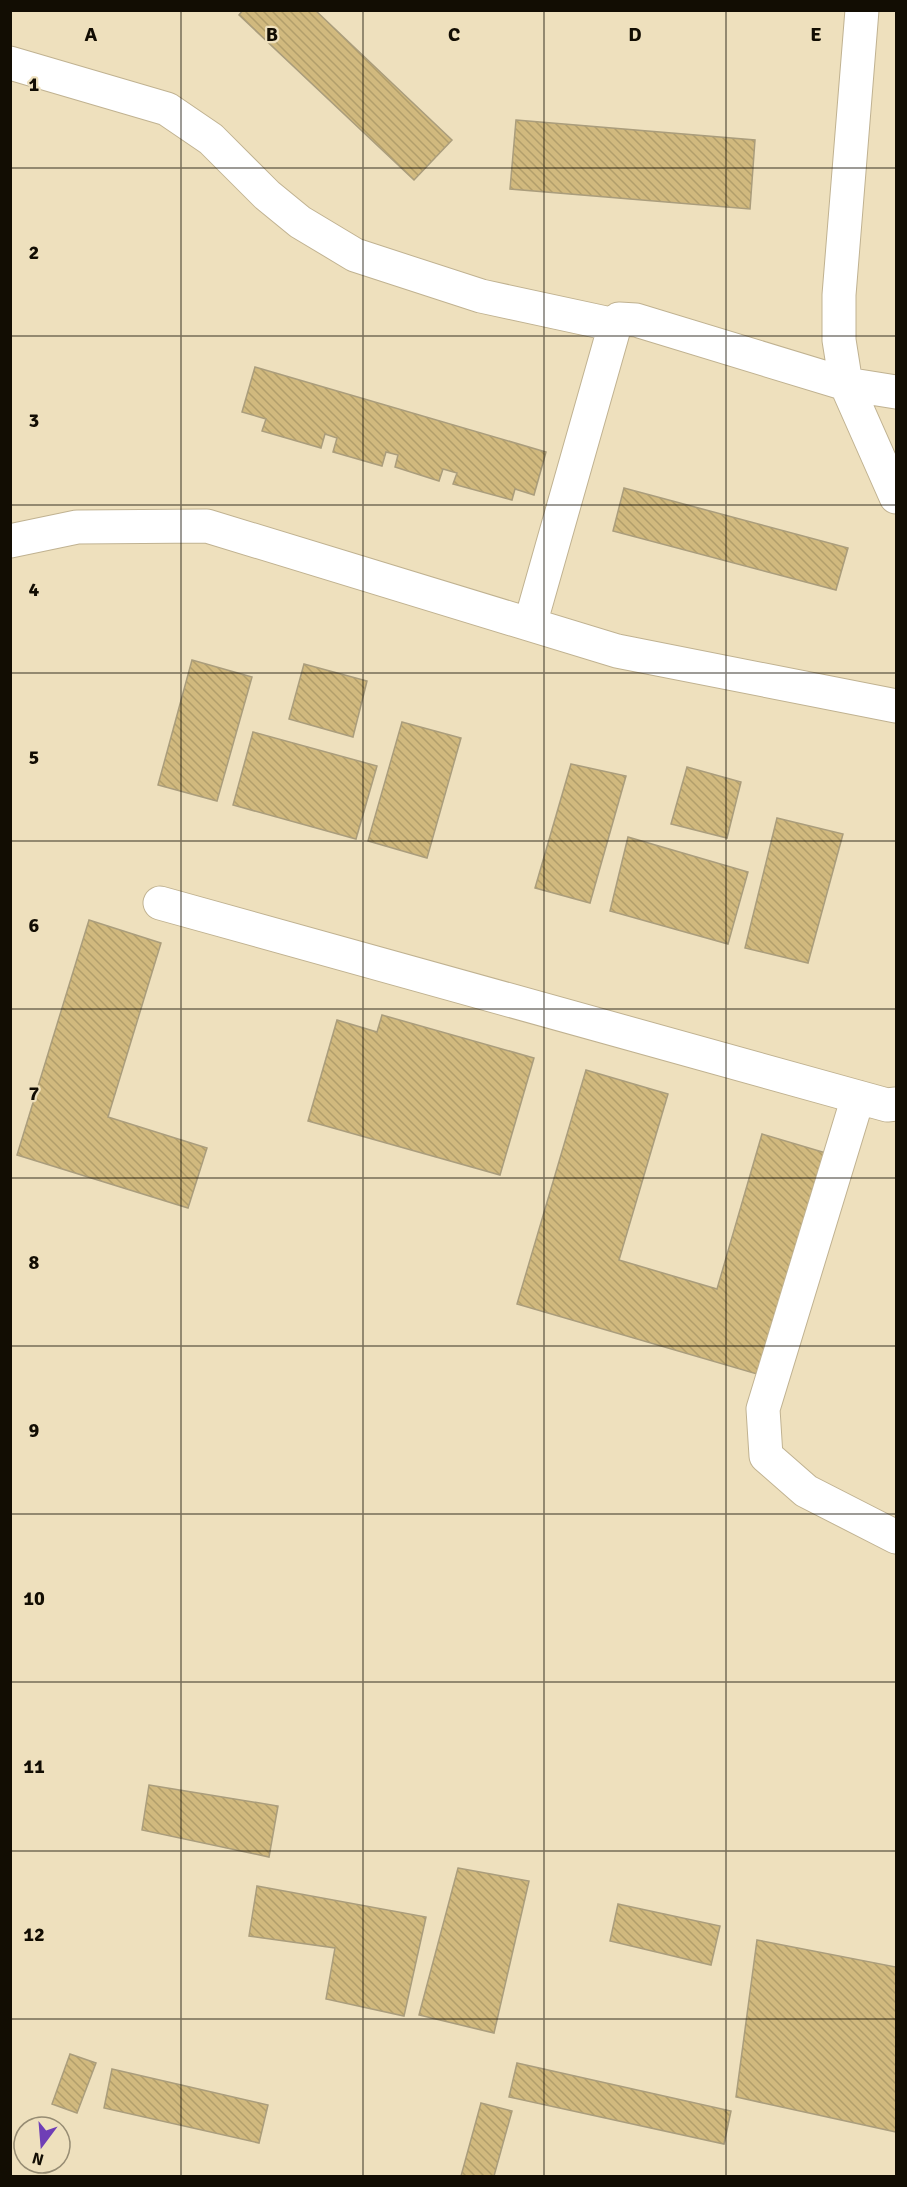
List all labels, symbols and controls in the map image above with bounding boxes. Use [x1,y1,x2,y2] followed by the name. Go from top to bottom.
[85,22,98,47] text: A
[266,22,278,47] text: B
[448,22,460,47] text: C
[628,22,642,47] text: D
[810,22,822,47] text: E
[29,72,40,97] text: 1
[29,240,39,265] text: 2
[29,408,39,433] text: 3
[29,577,40,602] text: 4
[29,745,39,770] text: 5
[29,913,40,938] text: 6
[29,1081,40,1106] text: 7
[29,1250,40,1275] text: 8
[29,1418,40,1443] text: 9
[23,1586,45,1611] text: 10
[23,1754,45,1779] text: 11
[23,1922,45,1947] text: 12
[12,2115,72,2175] north arrow
[30,2147,46,2170] text: N

